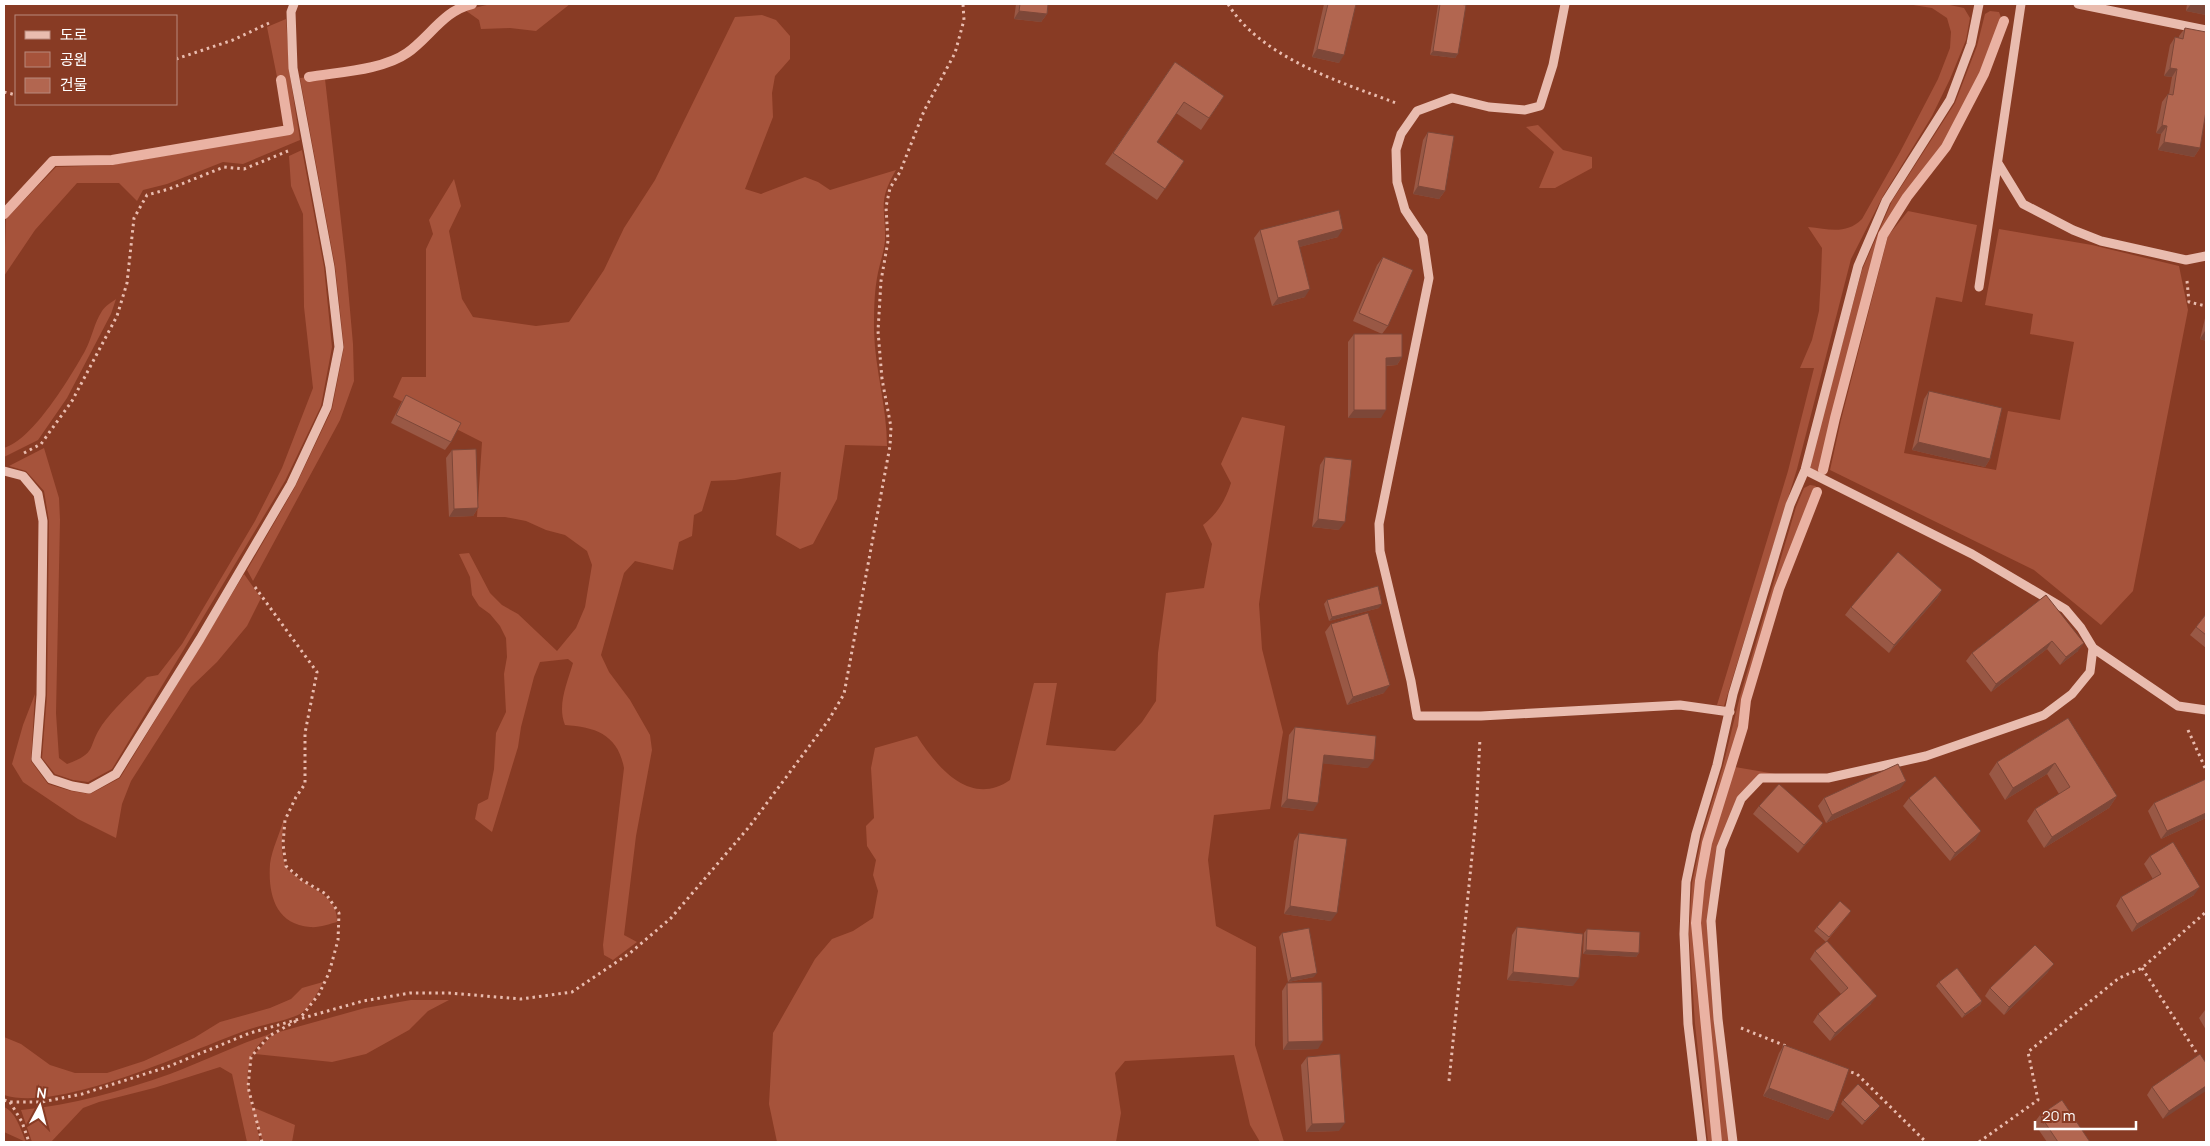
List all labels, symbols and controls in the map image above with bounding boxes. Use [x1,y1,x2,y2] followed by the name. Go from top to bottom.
[15,15,178,105] legend
[60,24,88,45] text: 도로
[60,49,88,70] text: 공원
[60,74,88,95] text: 건물
[15,1081,65,1131] north arrow
[35,1083,48,1103] text: N
[2035,1098,2136,1130] scale bar
[2042,1105,2075,1126] text: 20 m

